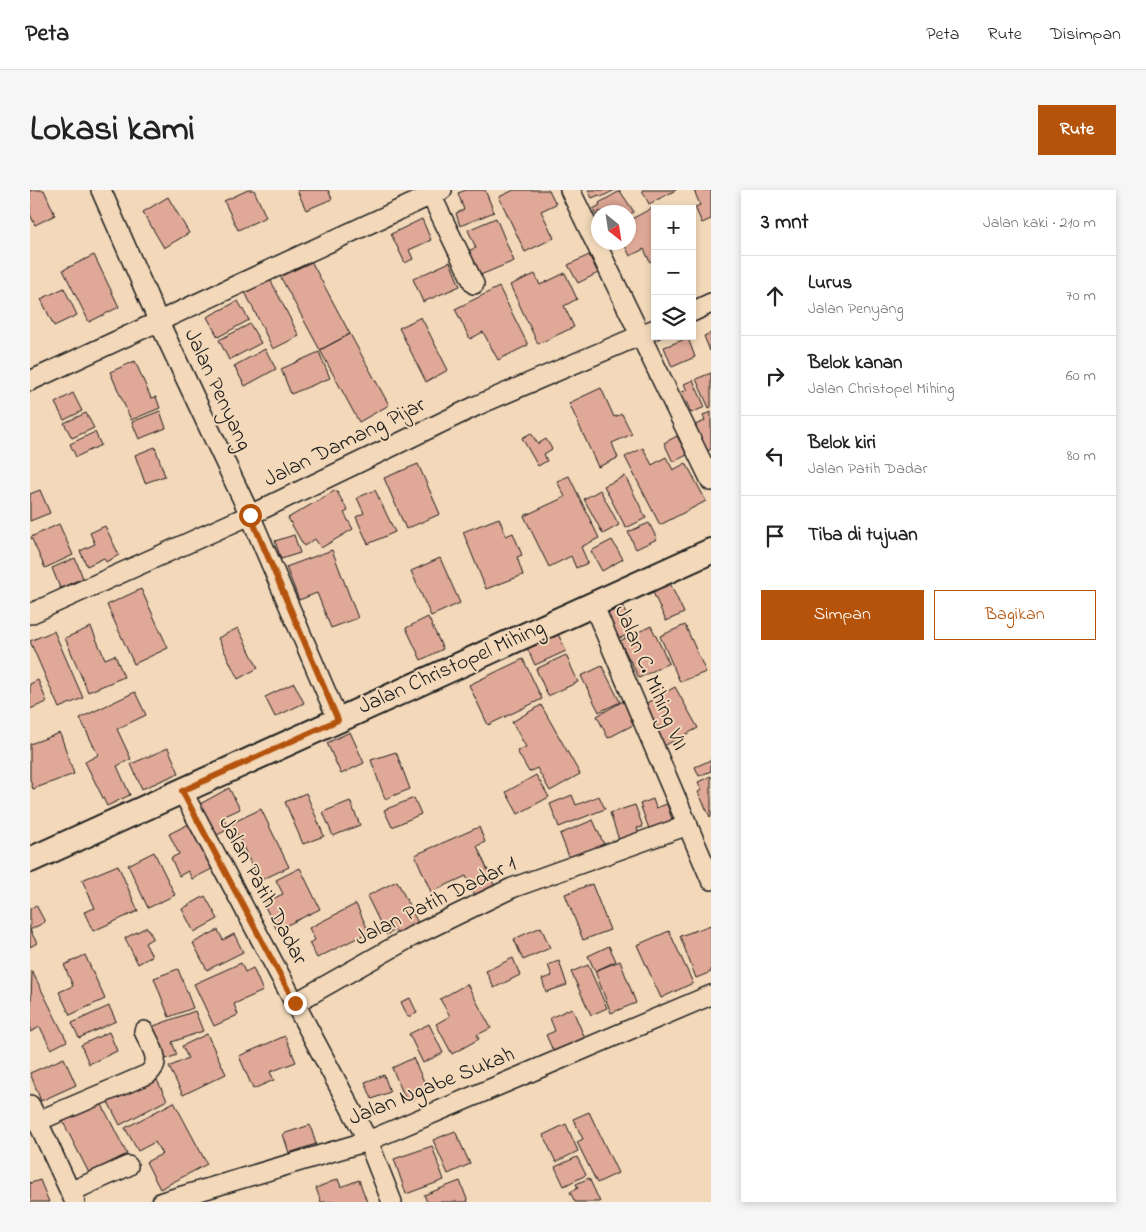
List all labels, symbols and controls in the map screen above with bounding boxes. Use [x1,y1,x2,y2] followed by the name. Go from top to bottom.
[25,17,69,52] text: Peta
[926,22,959,48] text: Peta
[987,22,1022,48] text: Rute
[1050,22,1121,48] text: Disimpan
[30,105,195,156] text: Lokasi kami
[1038,105,1116,155] button: Rute
[591,205,636,250] north arrow
[651,205,696,340] map controls
[651,205,696,250] button: +
[761,208,809,238] text: 3 mnt
[983,211,1096,235] text: Jalan kaki · 210 m
[651,250,696,295] button: −
[808,270,852,297] text: Lurus
[761,282,789,310] icon: ahead
[1066,284,1096,308] text: 70 m
[651,295,696,340] button: layers
[808,297,904,321] text: Jalan Penyang
[174,324,259,457] street label: Jalan Penyang
[808,350,902,377] text: Belok kanan
[761,362,789,390] icon: right
[1066,364,1096,388] text: 60 m
[808,377,954,401] text: Jalan Christopel Mihing
[259,390,432,497] street label: Jalan Damang Pijar
[808,430,876,457] text: Belok kiri
[761,442,789,470] icon: left
[1067,444,1096,468] text: 80 m
[808,457,927,481] text: Jalan Patih Dadar
[239,504,262,527] route start
[761,522,789,550] icon: arrive
[808,522,918,549] text: Tiba di tujuan
[761,590,924,640] button: Simpan
[934,590,1096,640] button: Bagikan
[604,600,695,756] street label: Jalan C. Mihing VII
[354,612,551,724] street label: Jalan Christopel Mihing
[209,811,315,971] street label: Jalan Patih Dadar
[350,849,522,955] street label: Jalan Patih Dadar 1
[284,992,307,1015] route end
[344,1039,520,1136] street label: Jalan Ngabe Sukah

